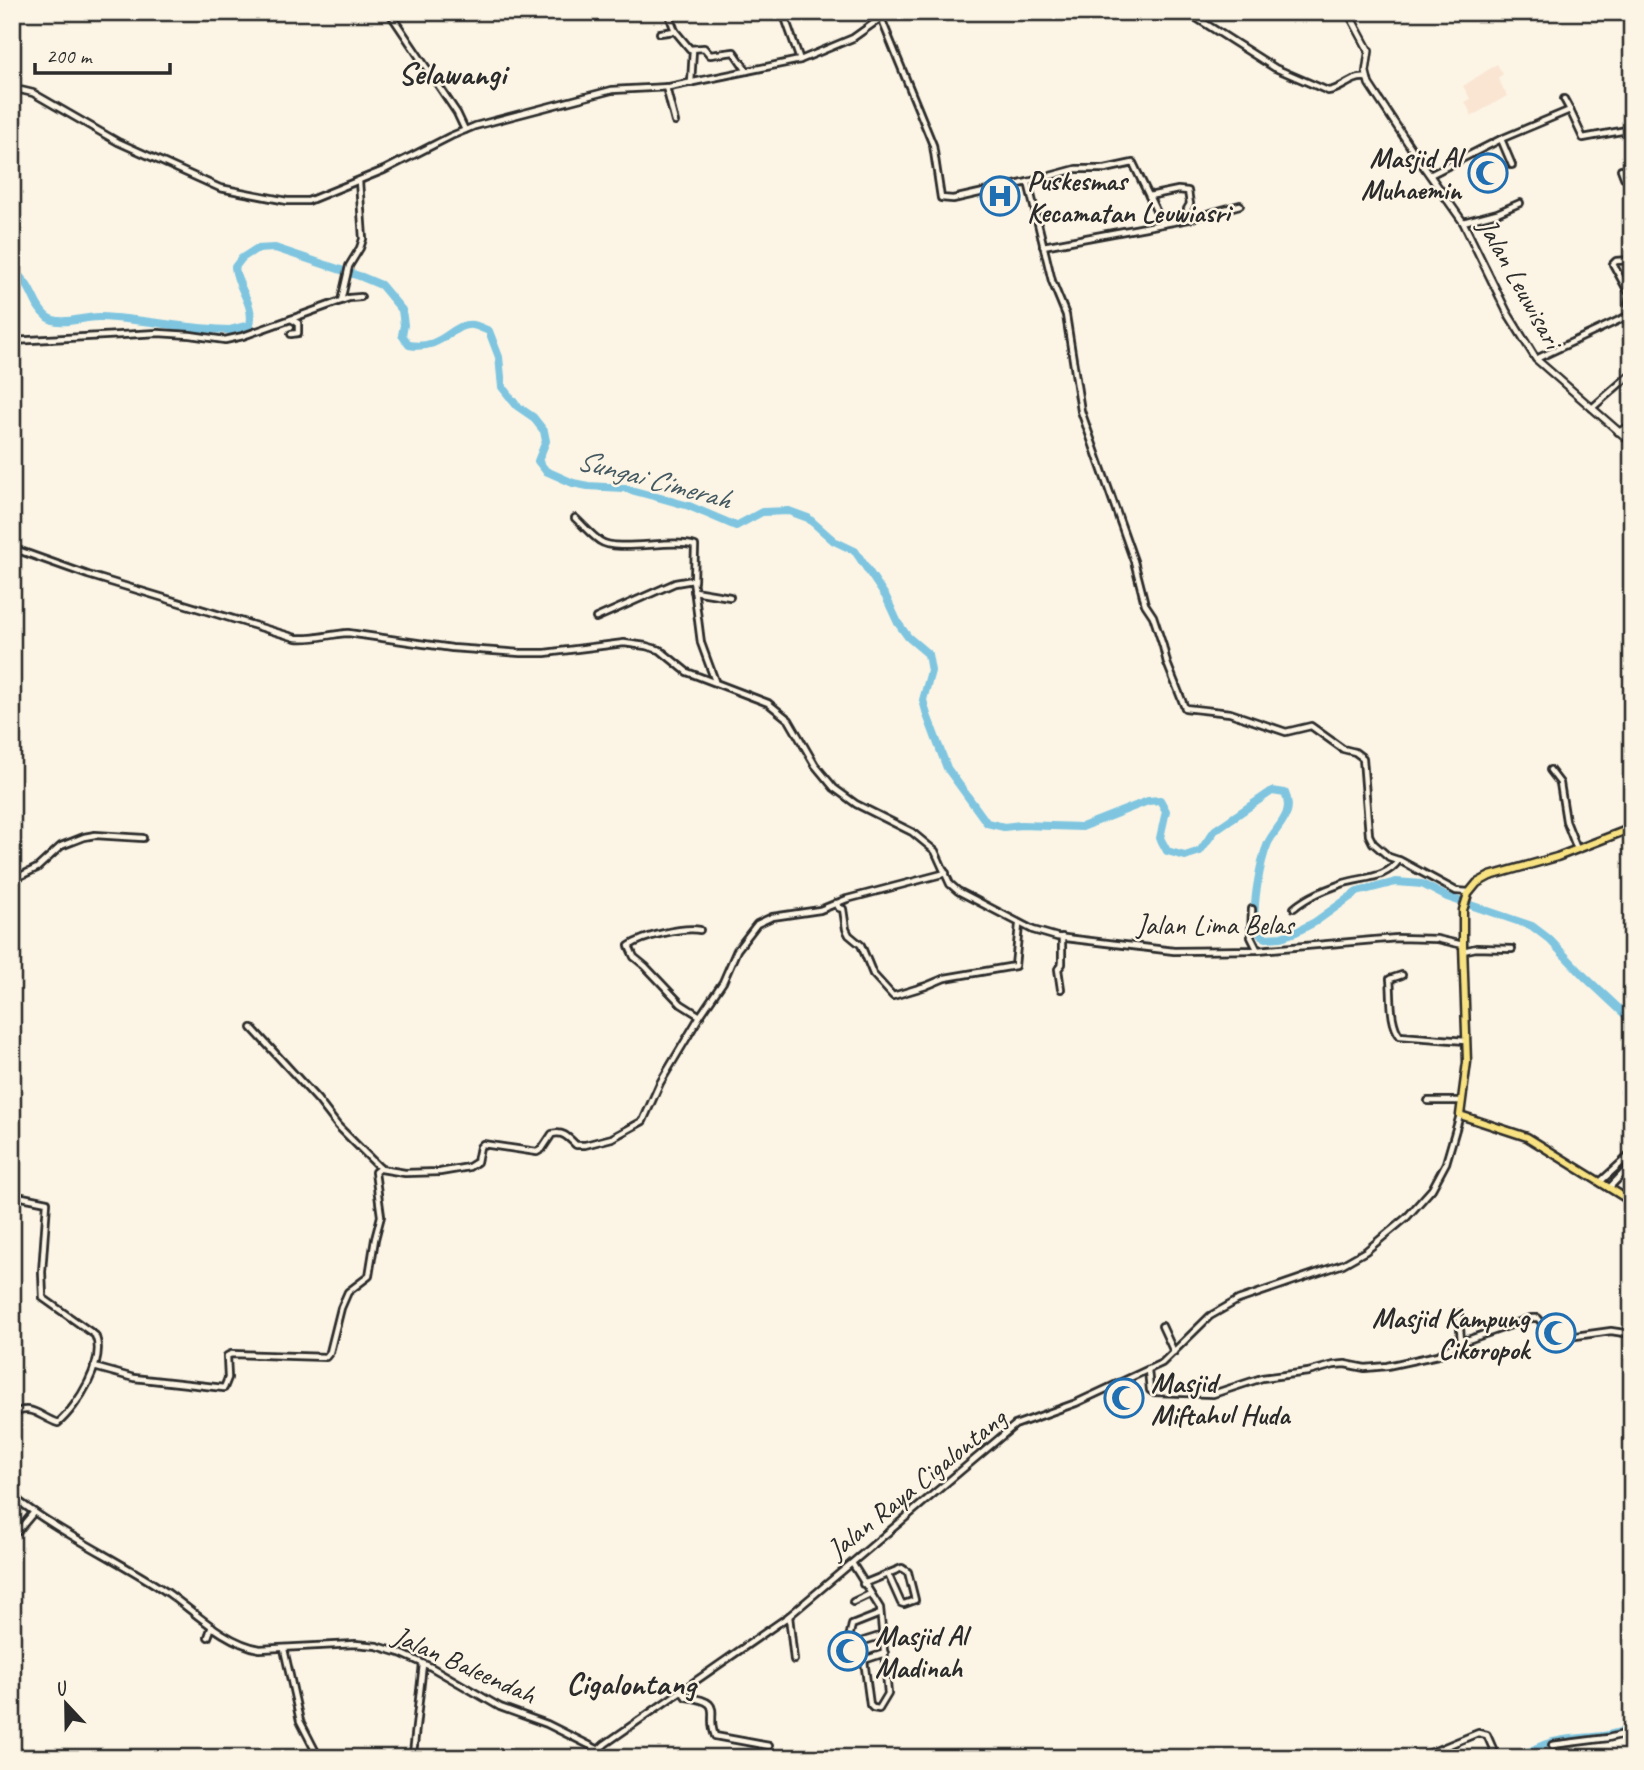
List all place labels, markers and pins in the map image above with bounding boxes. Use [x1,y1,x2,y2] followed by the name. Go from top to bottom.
[1361,140,1467,207] place label: Masjid Al Muhaemin
[1467,152,1509,194] mosque icon: Masjid Al Muhaemin
[1027,163,1233,230] place label: Puskesmas Kecamatan Leuwiasri
[979,175,1021,217] hospital icon: Puskesmas Kecamatan Leuwiasri
[1372,1300,1532,1367] place label: Masjid Kampung Cikoropok
[1535,1312,1577,1354] mosque icon: Masjid Kampung Cikoropok
[1151,1365,1292,1432] place label: Masjid Miftahul Huda
[1103,1377,1145,1419] mosque icon: Masjid Miftahul Huda
[875,1618,972,1685] place label: Masjid Al Madinah
[827,1630,869,1672] mosque icon: Masjid Al Madinah

